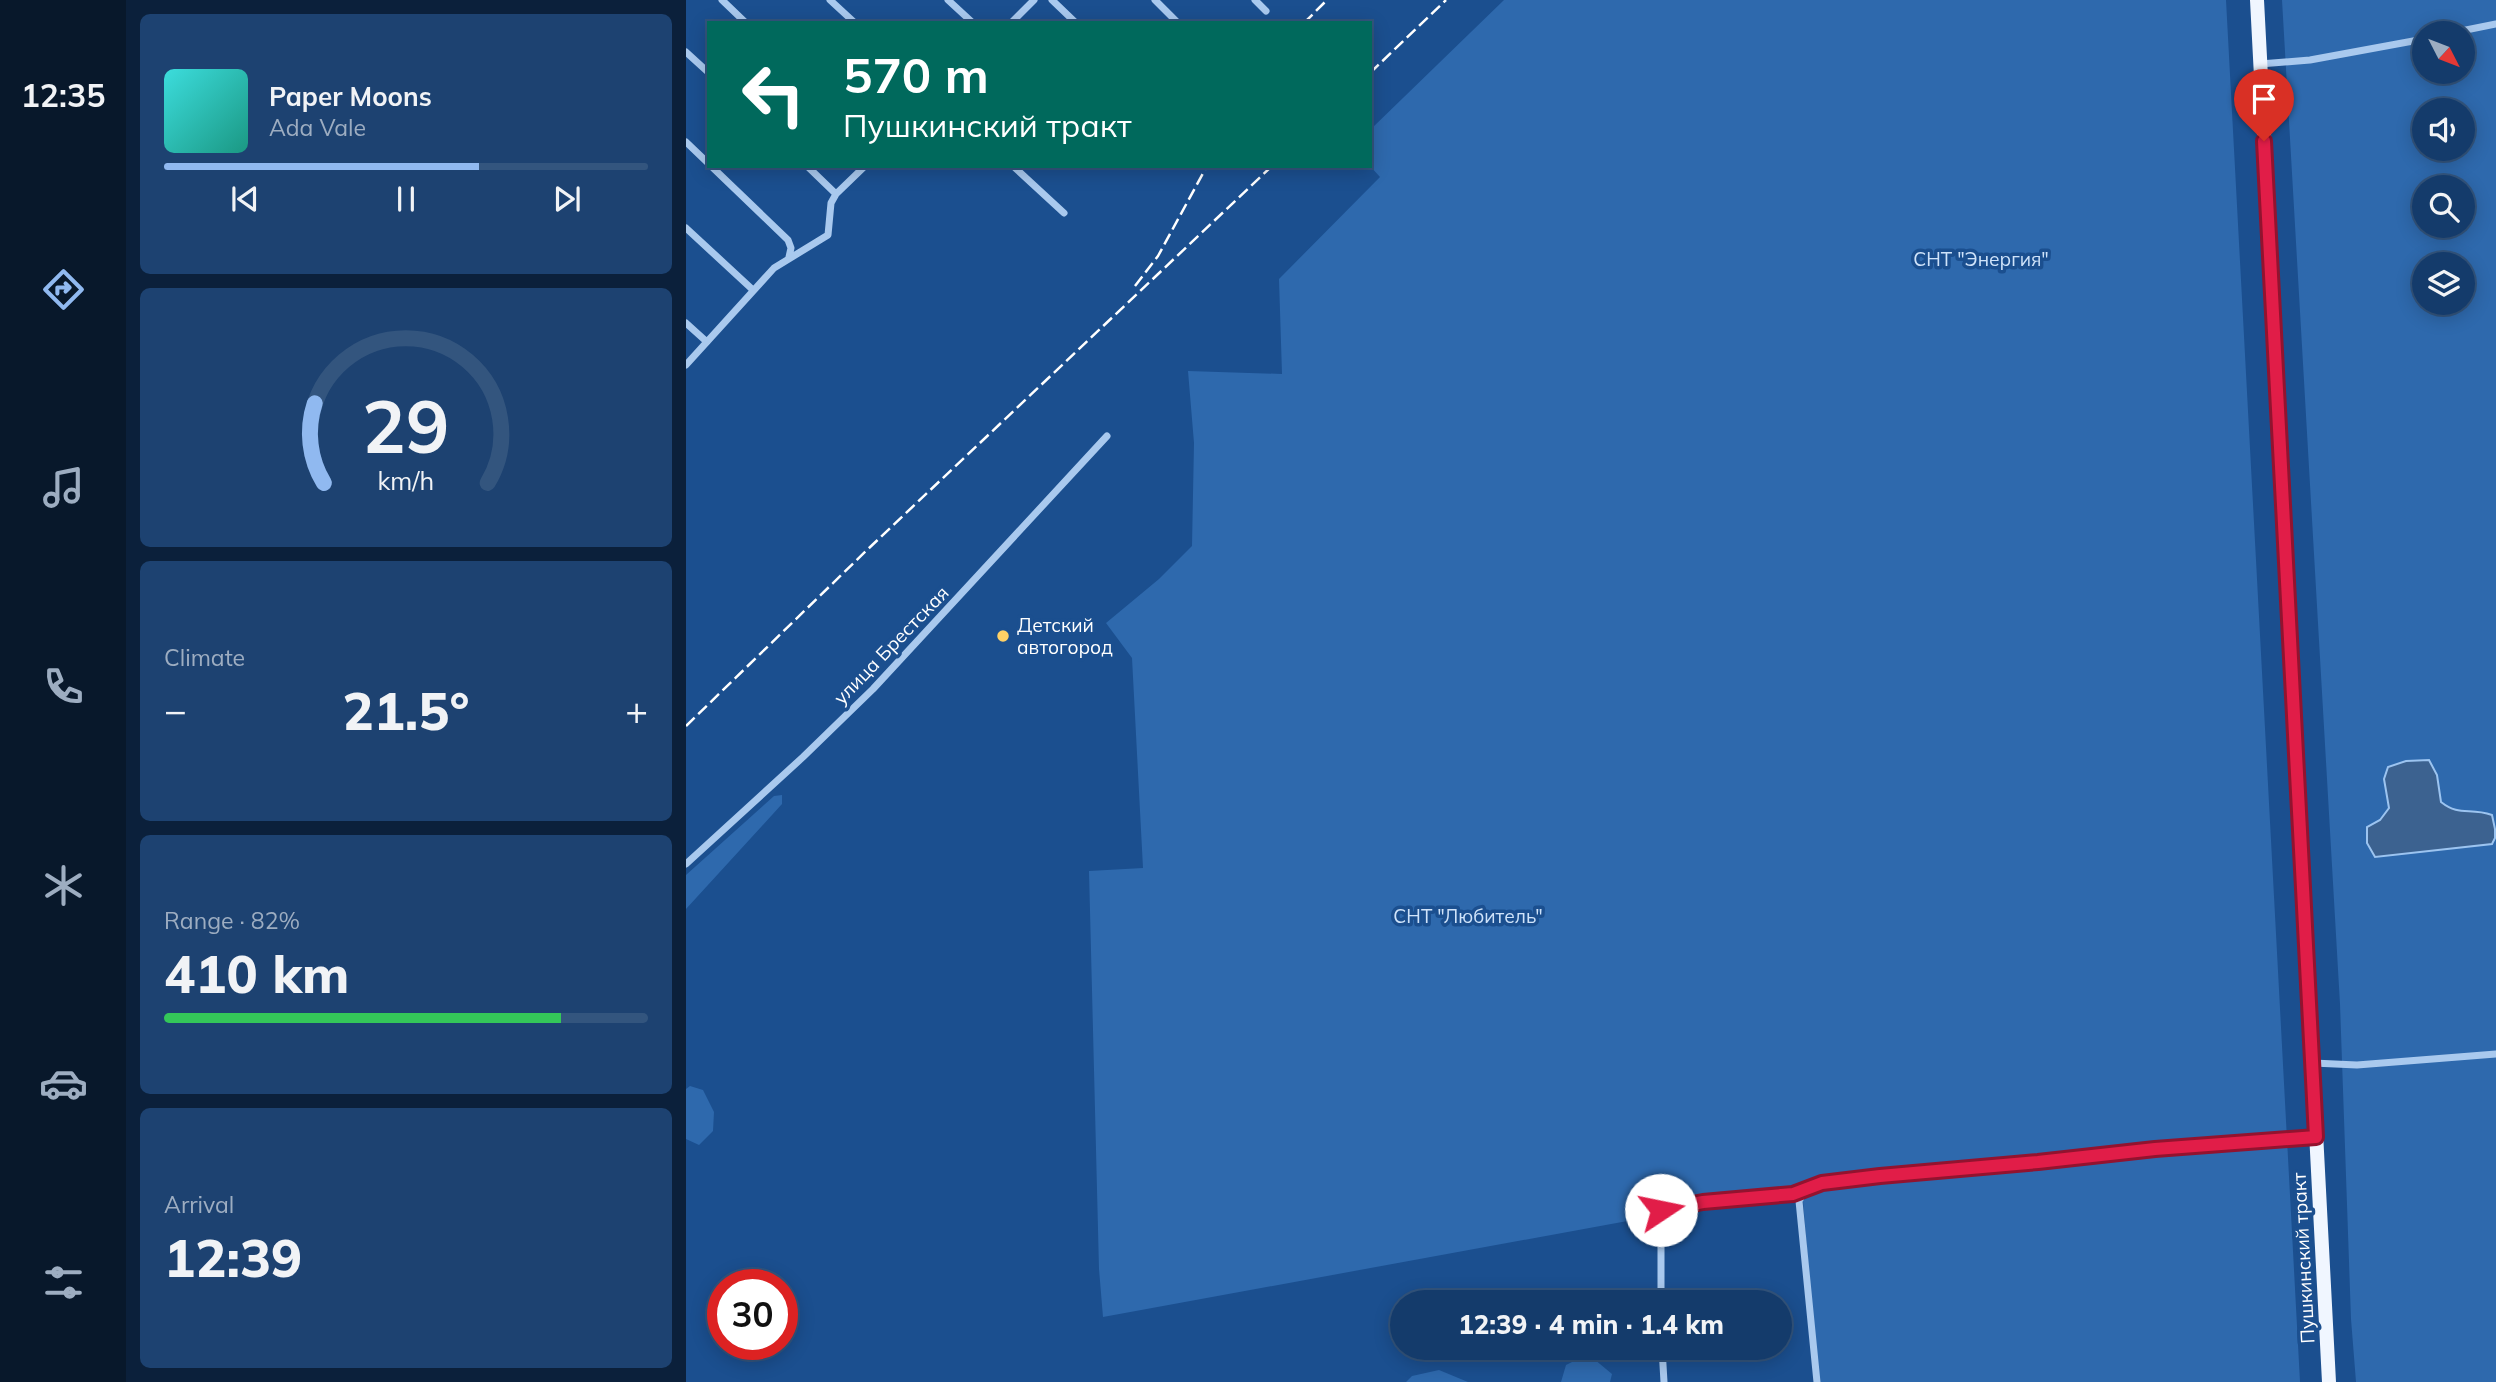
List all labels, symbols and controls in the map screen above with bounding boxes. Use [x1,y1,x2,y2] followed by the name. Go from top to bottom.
[2412,21,2474,84] north arrow
[2412,21,2475,315] map controls
[843,44,989,105] text: 570 m
[728,49,819,140] icon: left
[2234,69,2294,141] pin
[21,75,105,115] text: 12:35
[269,80,432,113] text: Paper Moons
[2245,80,2283,118] icon: arrive
[2412,98,2475,161] button: sound
[843,105,1132,145] text: Пушкинский тракт
[269,113,366,142] text: Ada Vale
[2412,175,2475,238] button: search
[226,180,264,218] icon: previous
[387,180,425,218] icon: pause
[548,180,586,218] icon: next
[1913,247,2049,271] park label: СНТ "Энергия"
[2412,252,2475,315] button: layers
[39,265,88,314] icon: directions
[362,381,450,472] text: 29
[39,463,88,512] icon: music
[378,465,434,496] text: km/h
[828,581,954,709] street label: улица Брестская
[1017,613,1113,659] place label: Детский автогород
[995,628,1011,644] marker: Детский автогород
[164,643,245,672] text: Climate
[39,662,88,711] icon: phone
[342,678,470,743] text: 21.5°
[164,686,187,734] text: −
[625,686,648,734] text: +
[39,861,88,910] icon: climate
[1393,904,1543,928] park label: СНТ "Любитель"
[164,906,300,935] text: Range · 82%
[164,941,349,1006] text: 410 km
[39,1059,88,1108] icon: car
[2287,1171,2319,1344] street label: Пушкинский тракт
[1624,1173,1698,1247] position arrow
[164,1190,234,1219] text: Arrival
[164,1225,302,1290] text: 12:39
[39,1258,88,1307] icon: filters
[707,1269,798,1360] speed limit sign: 30
[1458,1308,1724,1341] text: 12:39 · 4 min · 1.4 km

